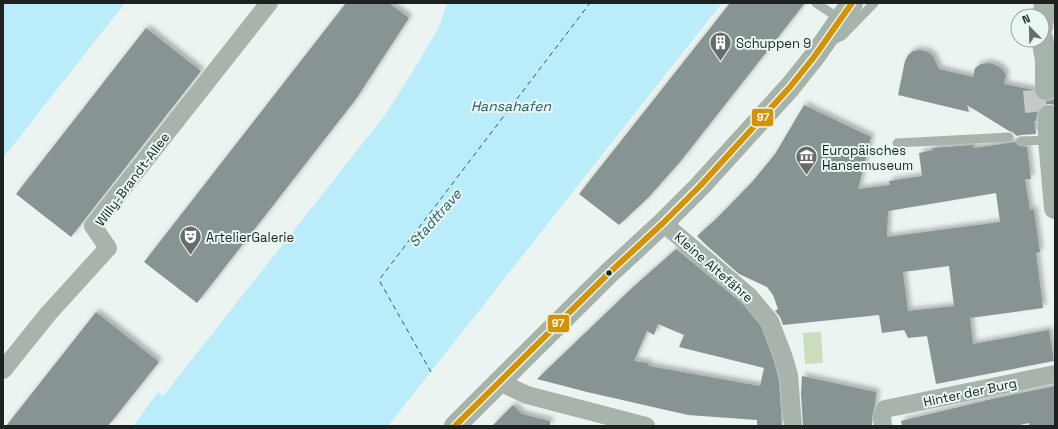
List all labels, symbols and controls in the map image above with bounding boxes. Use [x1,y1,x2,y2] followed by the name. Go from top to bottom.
[1010,8,1050,48] north arrow
[1020,11,1032,27] text: N
[707,30,733,63] building icon: Schuppen 9
[736,35,811,52] place label: Schuppen 9
[471,97,551,115] water label: Hansahafen
[751,108,774,127] line badge: 97
[757,110,769,124] text: 97
[92,129,173,230] street label: Willy-Brandt-Allee
[822,142,913,174] place label: Europäisches Hansemuseum
[793,144,819,177] museum icon: Europäisches Hansemuseum
[405,185,466,251] water label: Stadttrave
[177,224,203,257] theatre icon: ArtelierGalerie
[206,229,294,246] place label: ArtelierGalerie
[671,229,757,306] street label: Kleine Altefähre
[604,268,614,278] unlabelled marker
[547,314,570,333] line badge: 97
[552,316,564,330] text: 97
[922,374,1018,411] street label: Hinter der Burg

